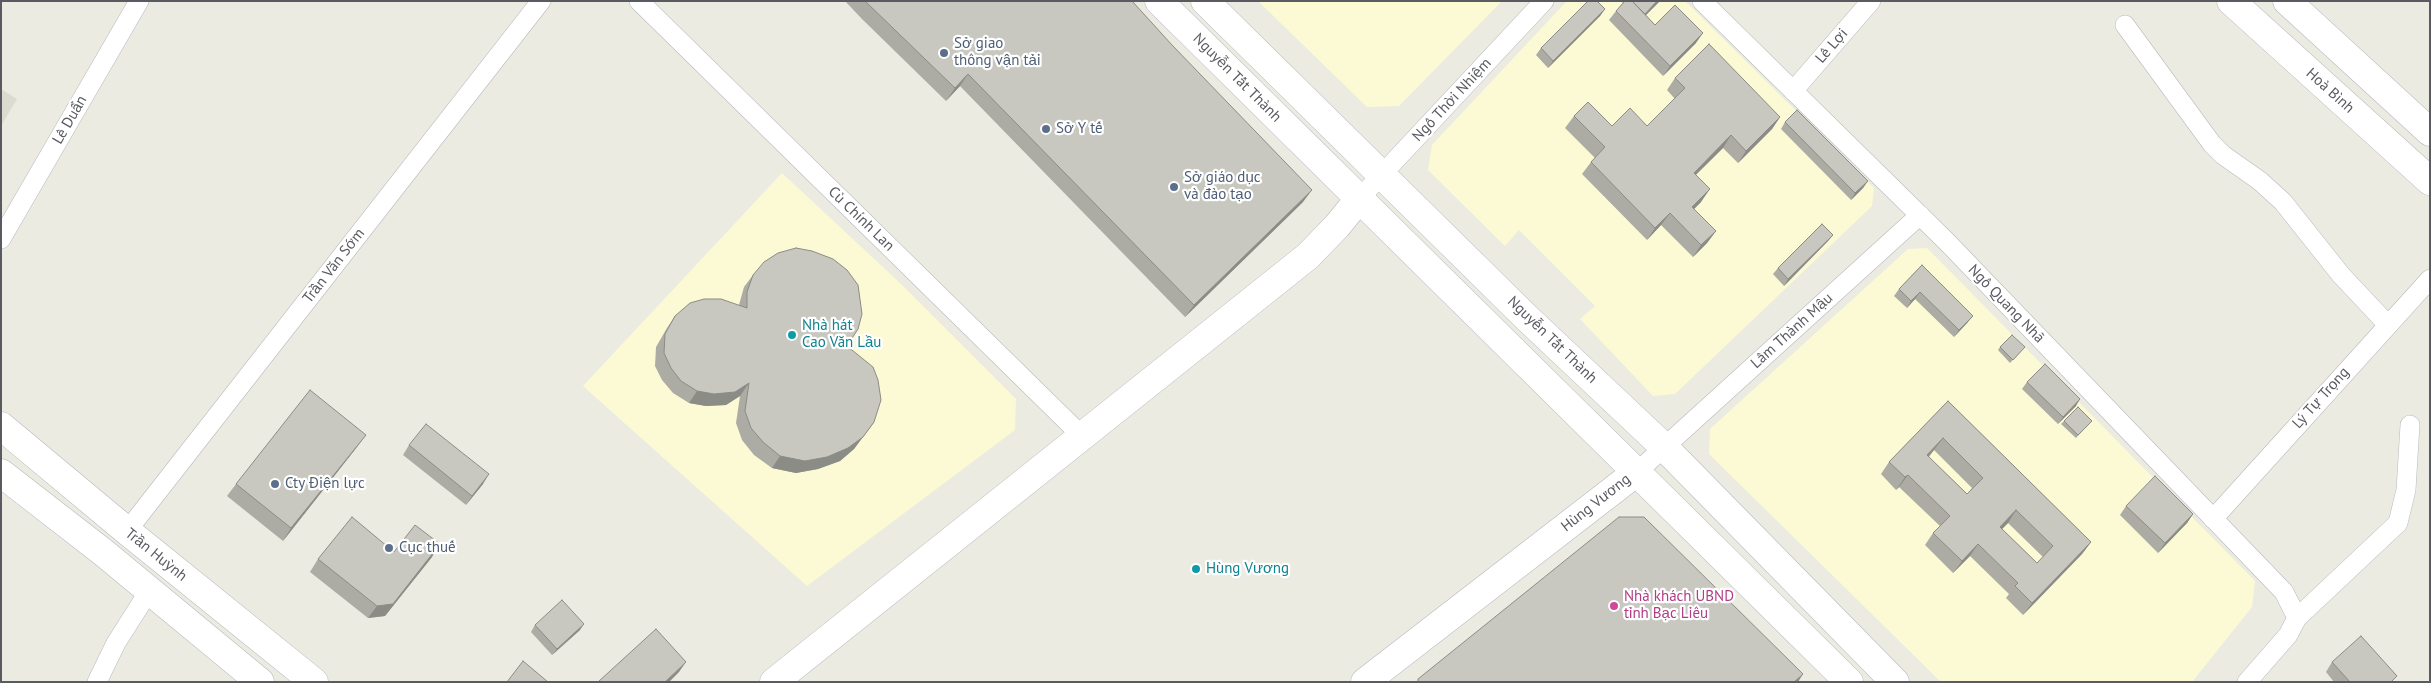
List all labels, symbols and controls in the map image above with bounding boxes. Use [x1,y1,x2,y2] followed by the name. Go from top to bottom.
[1812,25,1852,67] street label: Lê Lợi
[1189,30,1285,126] street label: Nguyễn Tất Thành
[954,35,1041,70] place label: Sở giao thông vận tải
[938,47,950,59] marker: Sở giao thông vận tải
[1409,55,1495,145] street label: Ngô Thời Nhiệm
[2302,65,2358,117] street label: Hoà Bình
[49,93,91,147] street label: Lê Duẩn
[1056,120,1103,138] place label: Sở Y tế
[1040,123,1052,135] marker: Sở Y tế
[1184,169,1261,204] place label: Sở giáo dục và đào tạo
[1168,181,1180,193] marker: Sở giáo dục và đào tạo
[824,183,898,255] street label: Cù Chính Lan
[299,225,369,307] street label: Trần Văn Sớm
[1964,261,2048,347] street label: Ngô Quang Nhã
[1747,289,1837,373] street label: Lâm Thành Mậu
[1503,293,1601,387] street label: Nguyễn Tất Thành
[802,317,881,352] place label: Nhà hát Cao Văn Lầu
[786,329,798,341] marker: Nhà hát Cao Văn Lầu
[2289,364,2353,432] street label: Lý Tự Trọng
[1558,470,1634,536] street label: Hùng Vương
[285,475,365,493] place label: Cty Điện lực
[269,478,281,490] marker: Cty Điện lực
[121,525,191,585] street label: Trần Huỳnh
[399,539,456,557] place label: Cục thuế
[383,542,395,554] marker: Cục thuế
[1206,560,1289,578] place label: Hùng Vương
[1190,563,1202,575] marker: Hùng Vương
[1624,588,1734,623] place label: Nhà khách UBND tỉnh Bạc Liêu
[1608,600,1620,612] marker: Nhà khách UBND tỉnh Bạc Liêu

